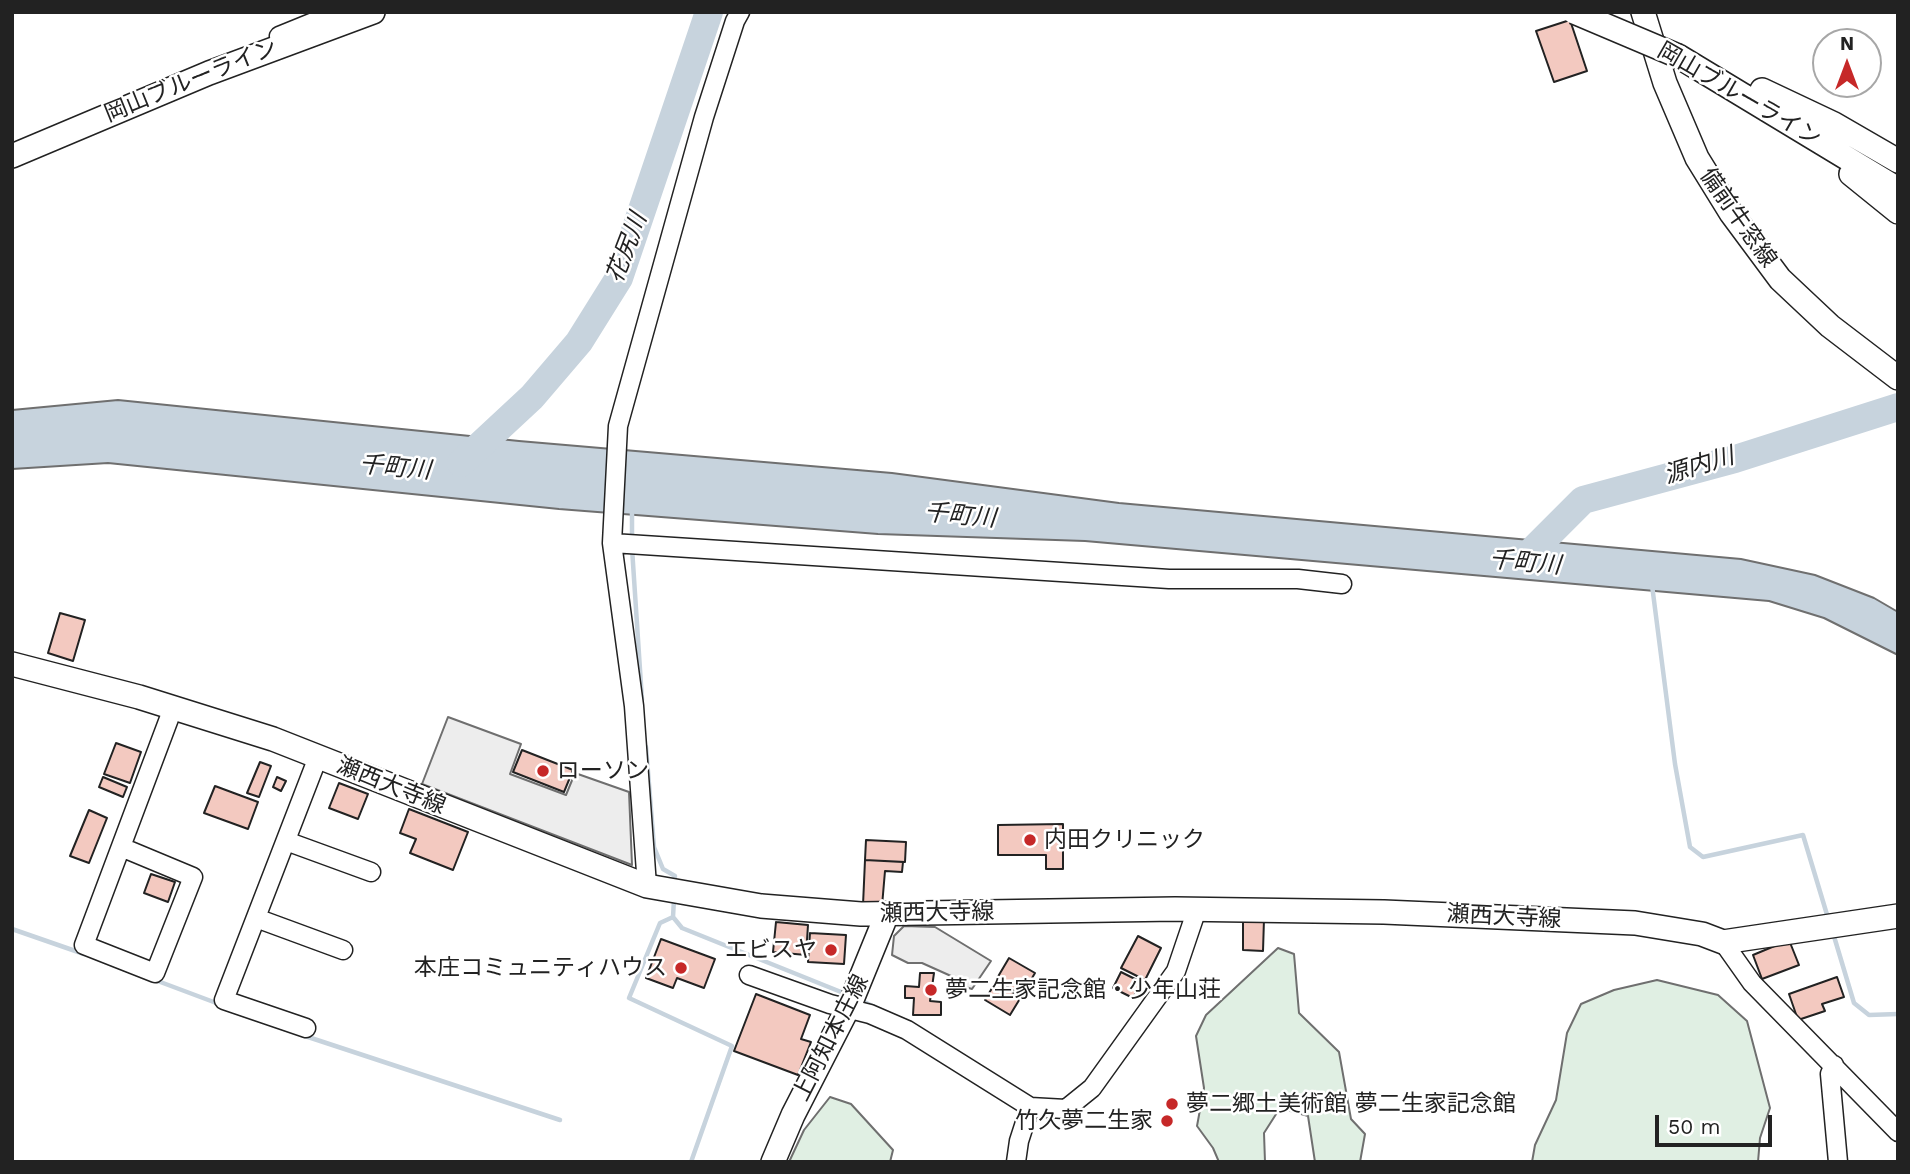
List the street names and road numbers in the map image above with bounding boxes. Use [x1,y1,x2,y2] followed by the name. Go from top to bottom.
[101,34,281,128] street label: 岡山ブルーライン
[1652,37,1826,153] street label: 岡山ブルーライン
[1694,163,1782,273] street label: 備前牛窓線
[333,752,449,820] street label: 瀬西大寺線
[879,898,995,928] street label: 瀬西大寺線
[1446,900,1562,934] street label: 瀬西大寺線
[787,970,875,1106] street label: 上阿知本庄線

